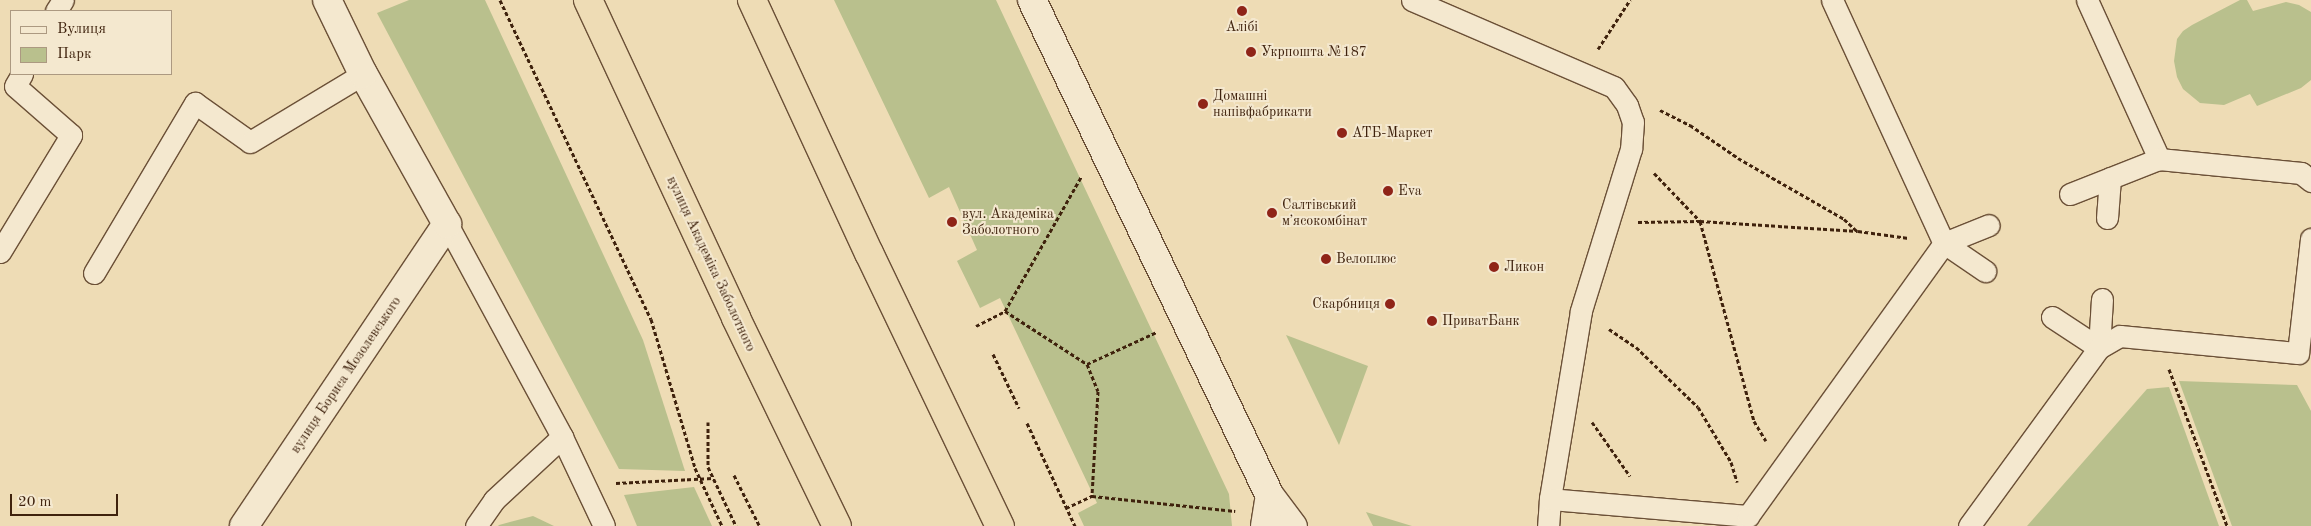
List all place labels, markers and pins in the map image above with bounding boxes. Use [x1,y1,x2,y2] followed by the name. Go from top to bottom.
[1236,5,1248,17] marker: Алібі
[1226,19,1258,35] place label: Алібі
[1261,44,1367,60] place label: Укрпошта №187
[1245,46,1257,58] marker: Укрпошта №187
[1213,88,1312,120] place label: Домашні напівфабрикати
[1197,98,1209,110] marker: Домашні напівфабрикати
[1352,125,1433,141] place label: АТБ-Маркет
[1336,127,1348,139] marker: АТБ-Маркет
[1398,183,1422,199] place label: Eva
[1382,185,1394,197] marker: Eva
[1282,197,1367,230] place label: Салтівський мʼясокомбінат
[962,206,1054,238] place label: вул. Академіка Заболотного
[1266,207,1278,219] marker: Салтівський мʼясокомбінат
[946,216,958,228] marker: вул. Академіка Заболотного
[1336,251,1396,267] place label: Велоплюс
[1320,253,1332,265] marker: Велоплюс
[1504,259,1544,275] place label: Ликон
[1488,261,1500,273] marker: Ликон
[1312,296,1380,312] place label: Скарбниця
[1384,298,1396,310] marker: Скарбниця
[1442,313,1520,329] place label: ПриватБанк
[1426,315,1438,327] marker: ПриватБанк

